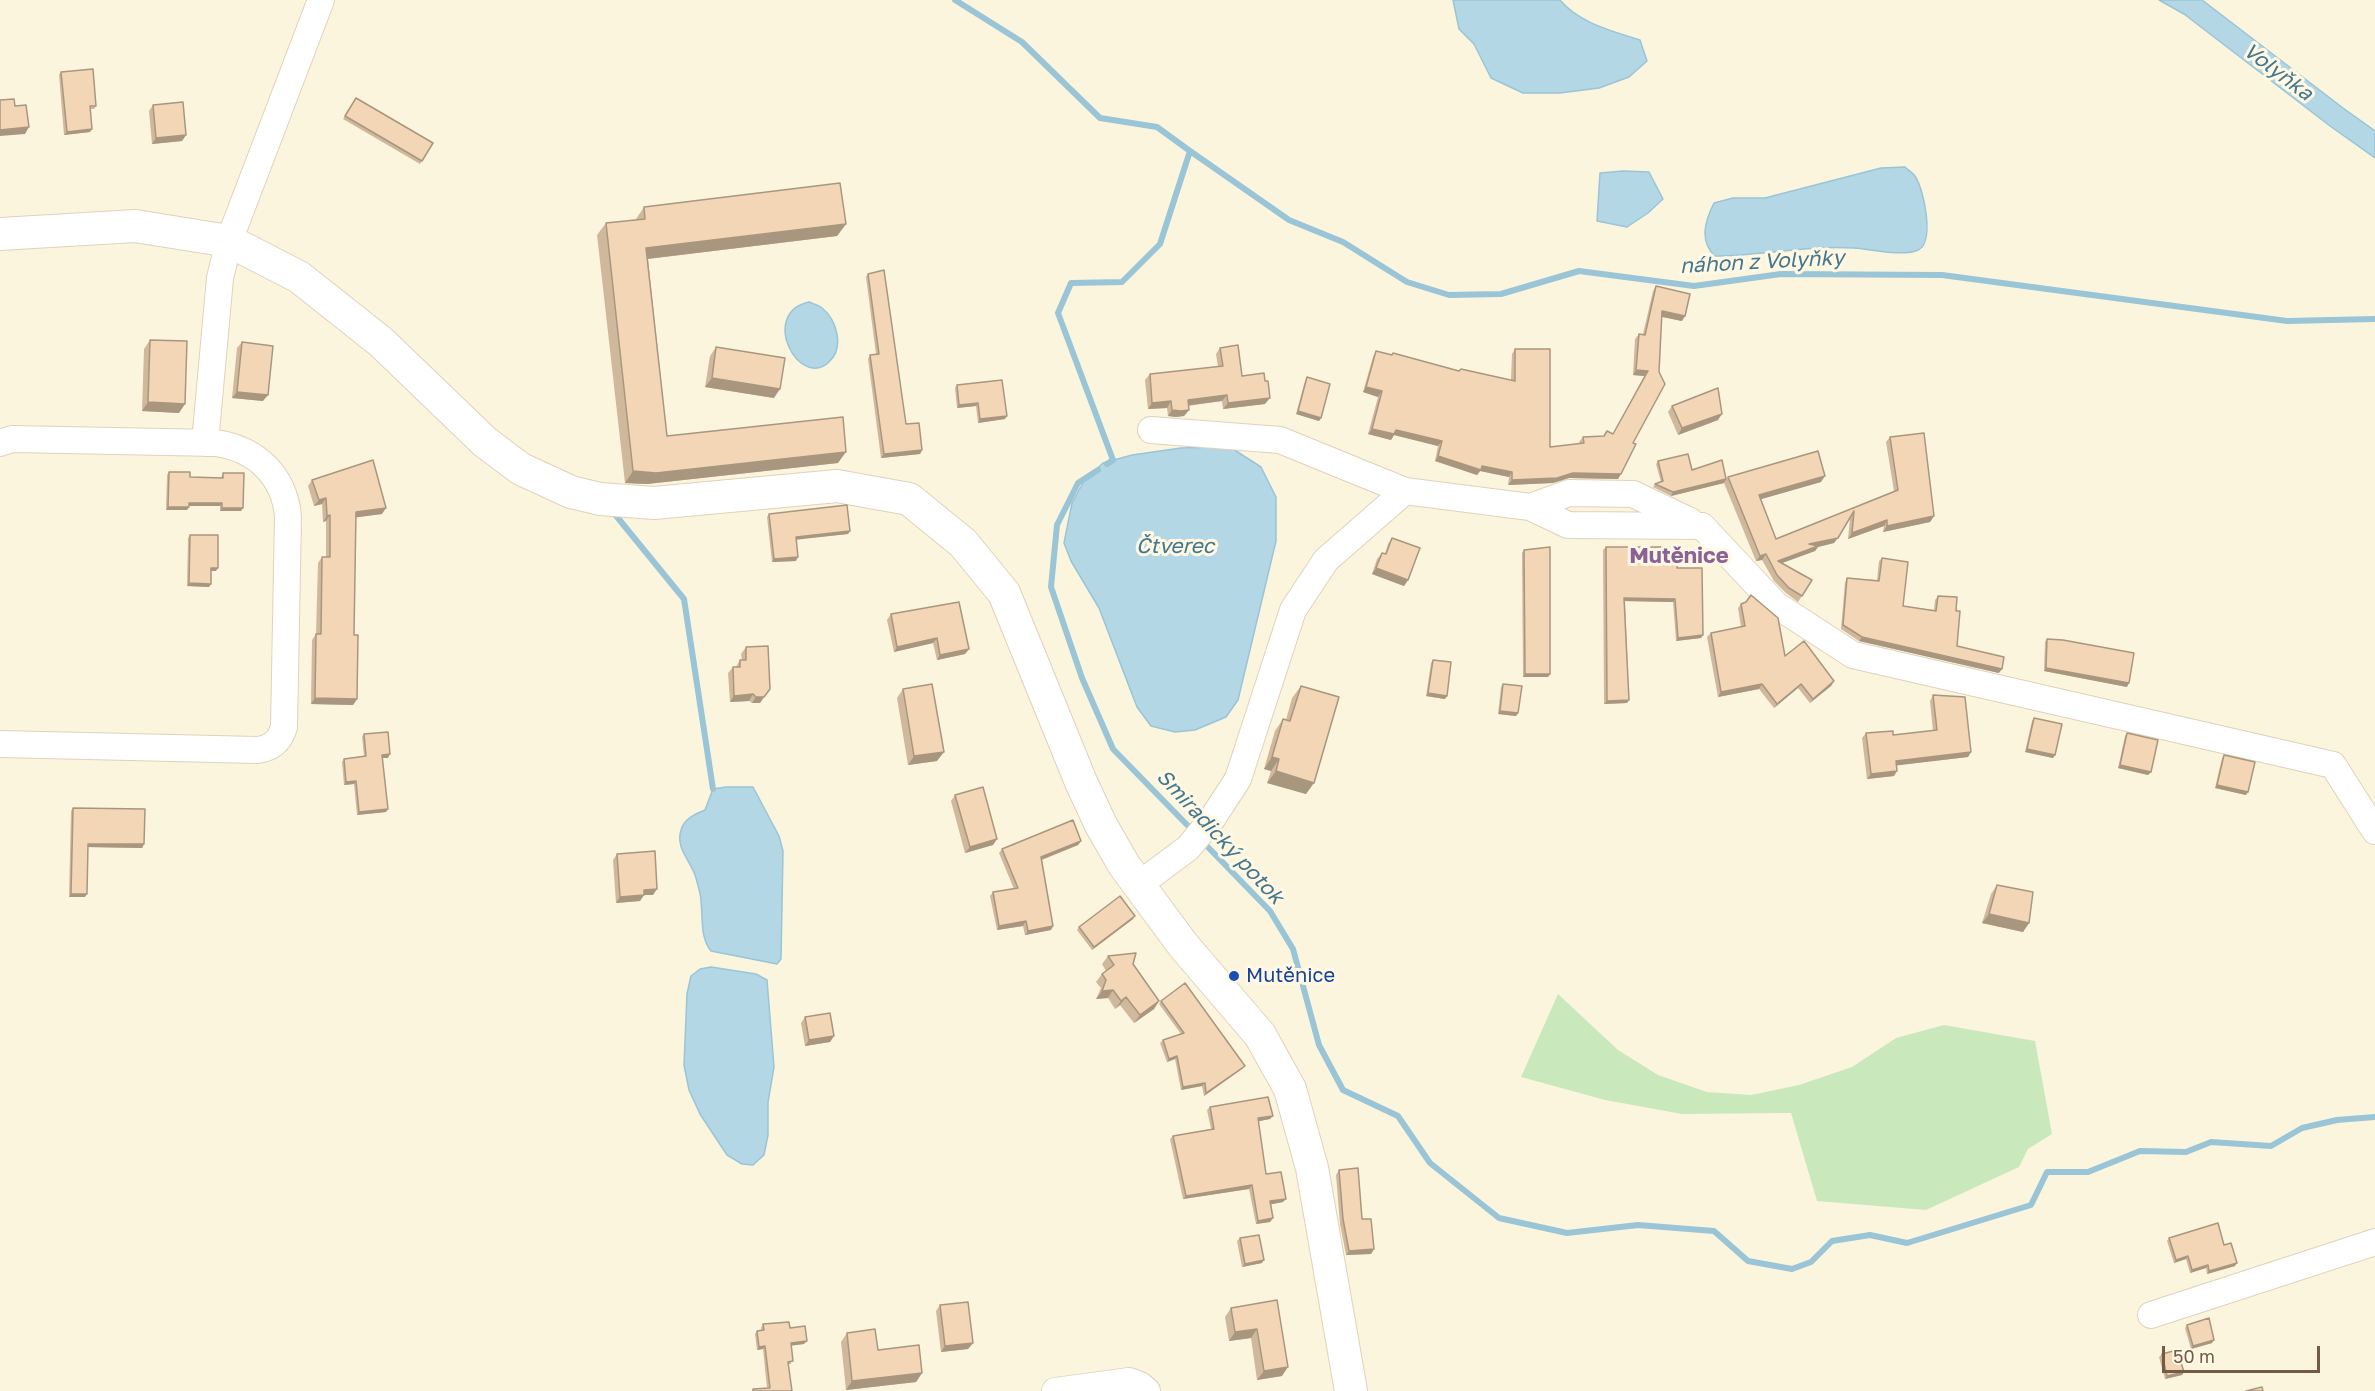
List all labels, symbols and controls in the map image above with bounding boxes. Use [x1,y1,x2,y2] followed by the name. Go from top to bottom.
[2239,38,2317,106] water label: Volyňka
[1679,245,1845,279] water label: náhon z Volyňky
[1136,533,1214,559] water label: Čtverec
[1629,543,1729,569] district label: Mutěnice
[1151,764,1289,910] water label: Smiradický potok
[1246,964,1335,988] place label: Mutěnice
[1227,969,1241,983] marker: Mutěnice
[2165,1334,2322,1372] scale bar
[2173,1345,2215,1367] text: 50 m

